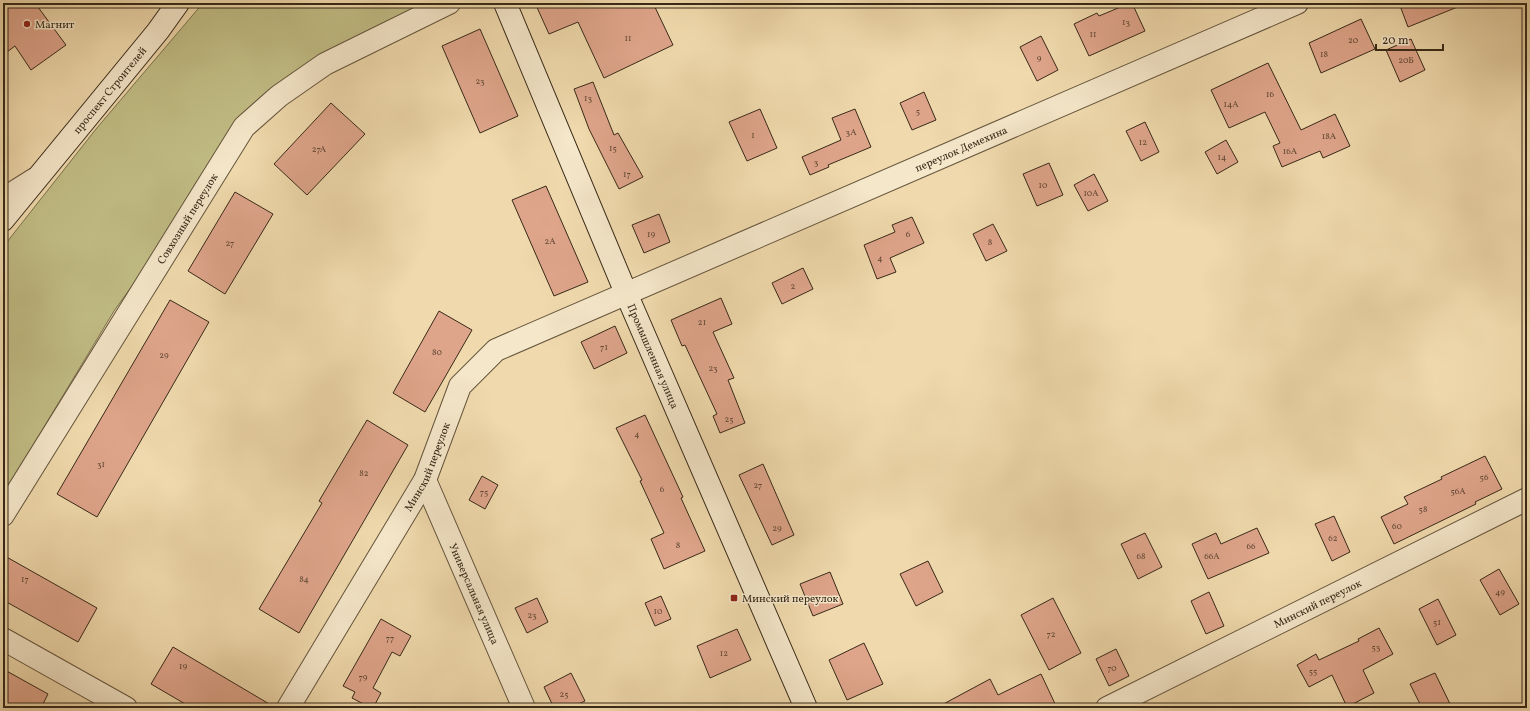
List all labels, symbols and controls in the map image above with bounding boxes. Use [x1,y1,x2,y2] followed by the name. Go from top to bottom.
[1122,16,1130,29] house number: 13
[35,18,75,33] place label: Магнит
[22,19,32,29] marker: Магнит
[1376,26,1443,52] scale bar
[1090,28,1096,41] house number: 11
[625,32,631,45] house number: 11
[1382,33,1409,49] text: 20 m
[1348,34,1359,47] house number: 20
[70,44,151,138] street label: проспект Строителей
[1320,48,1328,61] house number: 18
[1037,52,1042,65] house number: 9
[1398,54,1414,67] house number: 20Б
[475,75,485,88] house number: 23
[1266,88,1274,101] house number: 16
[584,92,592,105] house number: 13
[1223,98,1239,111] house number: 14А
[916,105,920,118] house number: 5
[913,123,1011,177] street label: переулок Демехина
[846,126,857,139] house number: 3А
[751,129,755,142] house number: 1
[1322,130,1337,143] house number: 18А
[1139,136,1147,149] house number: 12
[609,142,617,155] house number: 15
[312,143,327,156] house number: 27А
[1283,145,1298,158] house number: 16А
[1218,151,1226,164] house number: 14
[814,156,819,169] house number: 3
[623,168,631,181] house number: 17
[155,171,222,268] street label: Совхозный переулок
[1039,179,1048,192] house number: 10
[1083,187,1099,200] house number: 10А
[647,228,655,241] house number: 19
[906,228,911,241] house number: 6
[544,235,556,248] house number: 2А
[988,236,993,249] house number: 8
[226,237,234,250] house number: 27
[877,252,883,265] house number: 4
[791,280,796,293] house number: 2
[623,302,682,412] street label: Промышленная улица
[698,316,706,329] house number: 21
[600,341,608,354] house number: 71
[432,346,443,359] house number: 80
[159,349,169,362] house number: 29
[708,362,718,375] house number: 23
[724,413,734,426] house number: 25
[402,420,455,515] street label: Минский переулок
[634,428,640,441] house number: 4
[97,458,105,471] house number: 31
[359,467,369,480] house number: 82
[1480,471,1489,484] house number: 56
[754,479,762,492] house number: 27
[660,483,665,496] house number: 6
[1450,485,1466,498] house number: 56А
[480,486,488,499] house number: 75
[1419,503,1428,516] house number: 58
[1392,520,1403,533] house number: 60
[772,522,782,535] house number: 29
[1328,532,1338,545] house number: 62
[676,539,681,552] house number: 8
[1246,540,1256,553] house number: 66
[444,541,502,648] street label: Универсальная улица
[1136,550,1146,563] house number: 68
[1204,550,1220,563] house number: 66А
[21,573,29,586] house number: 17
[299,573,309,586] house number: 84
[1272,576,1365,633] street label: Минский переулок
[1495,586,1505,599] house number: 49
[742,592,839,607] place label: Минский переулок
[729,593,739,603] marker: Минский переулок
[654,605,663,618] house number: 10
[527,609,537,622] house number: 23
[1433,616,1441,629] house number: 51
[1046,628,1056,641] house number: 72
[386,632,394,645] house number: 77
[1372,641,1381,654] house number: 53
[720,647,728,660] house number: 12
[179,660,187,673] house number: 19
[1107,662,1117,675] house number: 70
[1309,665,1317,678] house number: 55
[359,671,368,684] house number: 79
[559,688,569,701] house number: 25

